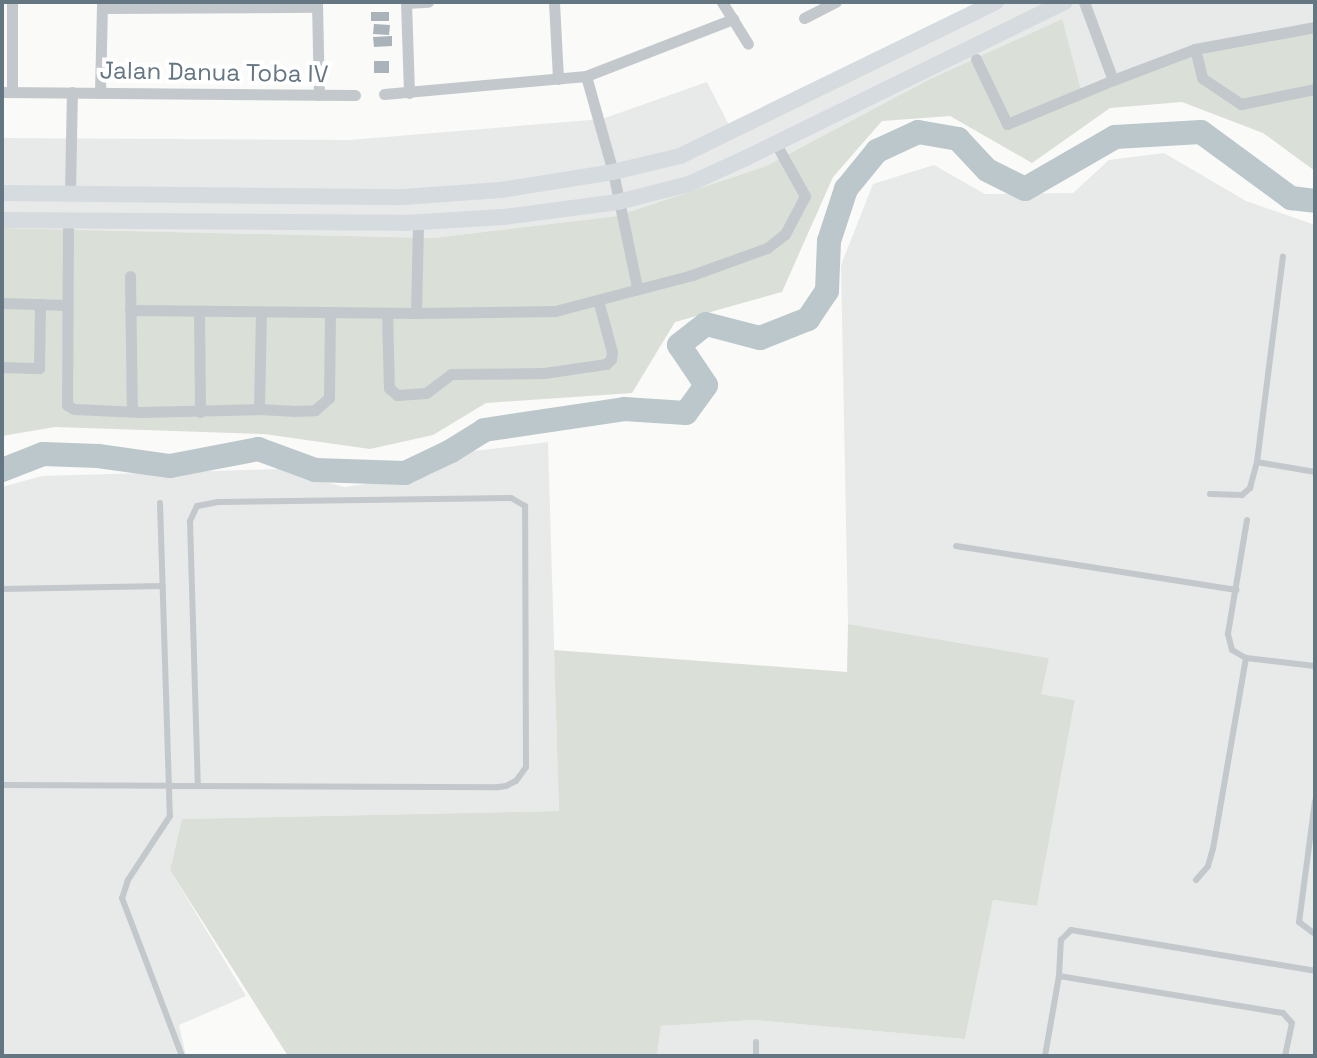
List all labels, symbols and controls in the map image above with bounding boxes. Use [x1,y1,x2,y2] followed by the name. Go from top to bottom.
[99,56,329,88] street label: Jalan Danua Toba IV

